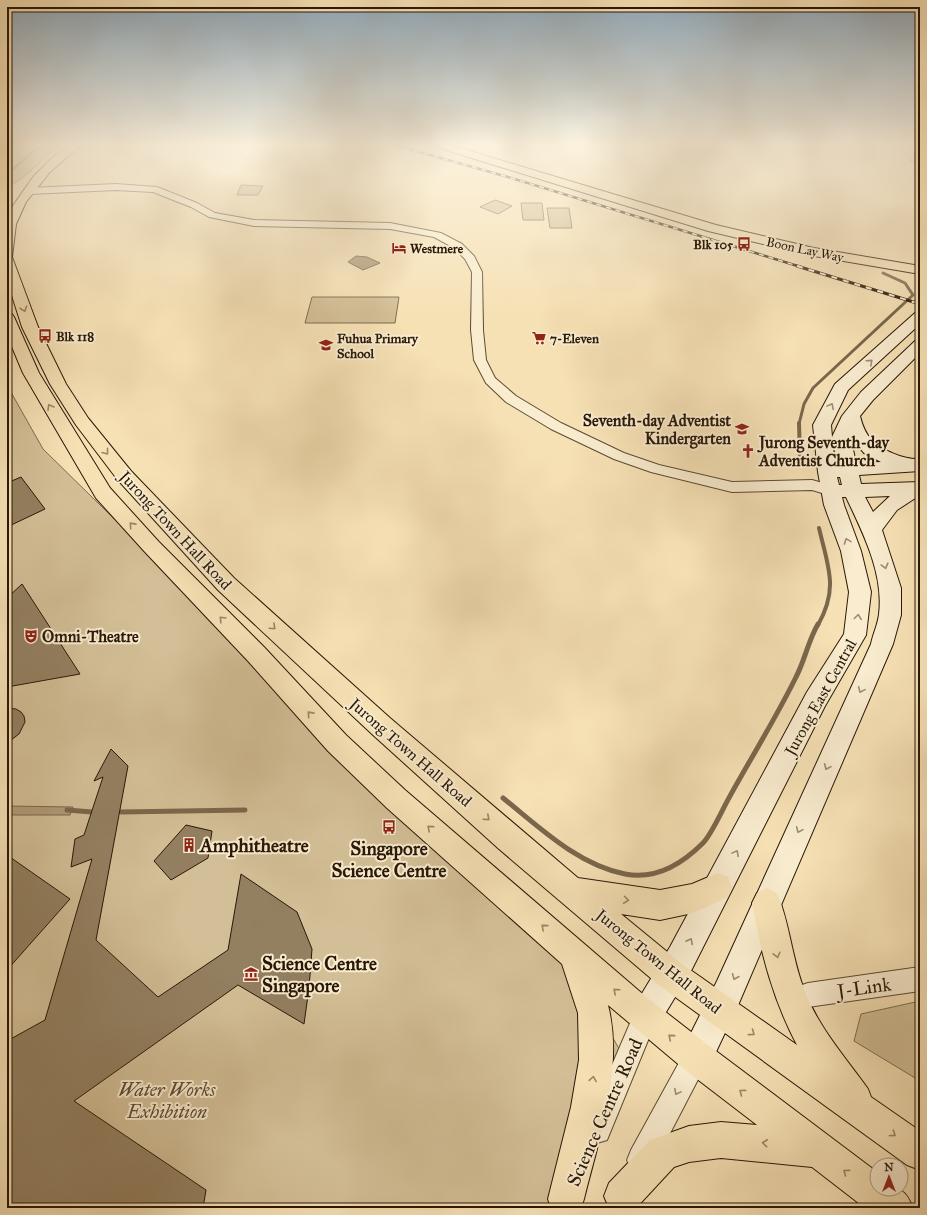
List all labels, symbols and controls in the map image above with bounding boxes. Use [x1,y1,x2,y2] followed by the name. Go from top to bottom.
[765,234,846,266] street label: Boon Lay Way
[736,236,752,252] bus stop icon: Blk 105
[693,237,734,253] place label: Blk 105
[391,240,407,256] hotel icon: Westmere
[410,241,464,257] place label: Westmere
[19,306,27,313] one-way arrow
[37,328,53,344] bus stop icon: Blk 118
[56,329,94,345] place label: Blk 118
[531,330,547,346] supermarket icon: 7-Eleven
[337,331,419,362] place label: Fuhua Primary School
[550,331,599,347] place label: 7-Eleven
[318,337,334,353] school or university icon: Fuhua Primary School
[865,359,873,366] one-way arrow
[826,403,834,410] one-way arrow
[48,404,55,411] one-way arrow
[583,411,731,449] place label: Seventh-day Adventist Kindergarten
[734,421,750,437] school or university icon: Seventh-day Adventist Kindergarten
[757,433,891,470] place label: Jurong Seventh-day Adventist Church
[740,443,756,459] church icon: Jurong Seventh-day Adventist Church
[101,448,108,455] one-way arrow
[114,466,236,594] street label: Jurong Town Hall Road
[129,522,137,530] one-way arrow
[844,537,852,544] one-way arrow
[880,563,888,570] one-way arrow
[853,614,862,620] one-way arrow
[219,616,226,624] one-way arrow
[268,623,276,630] one-way arrow
[42,627,139,646] place label: Omni-Theatre
[23,628,39,644] theatre icon: Omni-Theatre
[780,635,862,761] street label: Jurong East Central
[858,687,866,694] one-way arrow
[344,693,476,811] street label: Jurong Town Hall Road
[308,711,315,719] one-way arrow
[824,763,832,770] one-way arrow
[482,814,489,821] one-way arrow
[381,819,397,835] bus stop icon: Singapore Science Centre
[427,826,435,833] one-way arrow
[796,826,804,833] one-way arrow
[198,834,309,858] place label: Amphitheatre
[181,837,197,853] building icon: Amphitheatre
[332,837,447,882] place label: Singapore Science Centre
[731,849,738,857] one-way arrow
[623,895,629,904] one-way arrow
[590,904,725,1018] street label: Jurong Town Hall Road
[541,925,548,932] one-way arrow
[685,938,693,945] one-way arrow
[773,951,781,958] one-way arrow
[262,952,377,998] place label: Science Centre Singapore
[243,966,259,982] museum icon: Science Centre Singapore
[834,972,893,1004] street label: J-Link
[731,974,739,981] one-way arrow
[614,989,621,996] one-way arrow
[747,1028,754,1035] one-way arrow
[561,1034,648,1190] street label: Science Centre Road
[668,1034,676,1041] one-way arrow
[588,1076,597,1082] one-way arrow
[119,1078,216,1123] park label: Water Works Exhibition
[675,1088,682,1095] one-way arrow
[740,1090,747,1097] one-way arrow
[889,1129,896,1137] one-way arrow
[762,1139,768,1148] one-way arrow
[869,1157,909,1197] north arrow
[884,1161,894,1174] text: N
[844,1169,851,1176] one-way arrow

